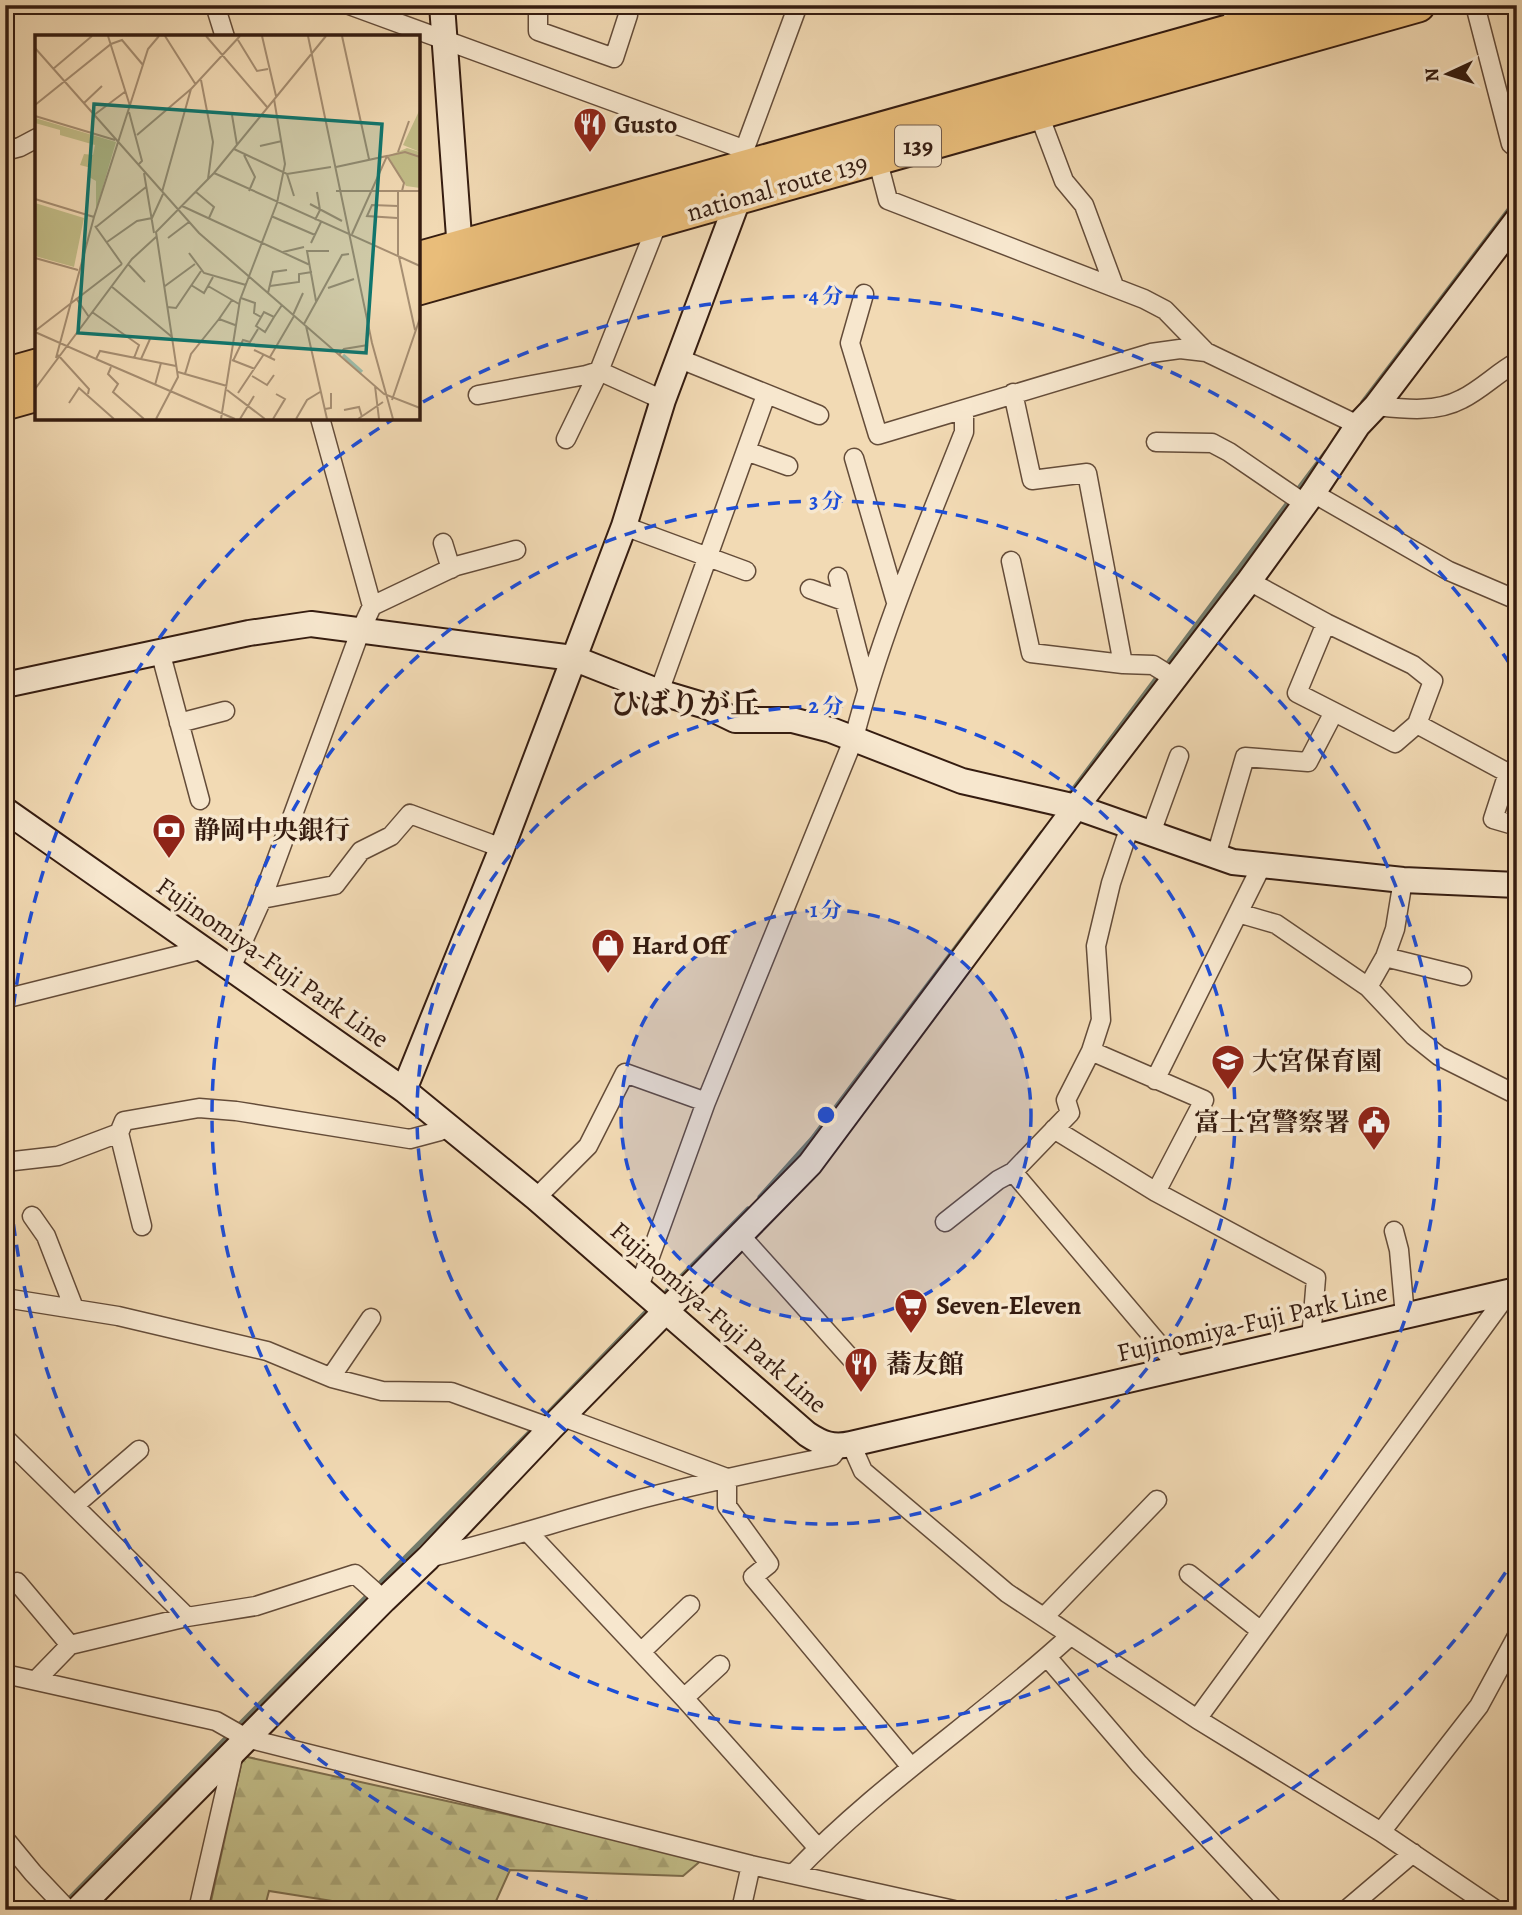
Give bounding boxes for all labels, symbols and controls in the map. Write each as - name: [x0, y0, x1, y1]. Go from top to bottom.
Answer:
- inset map: [35, 35, 420, 420]
- north arrow: [1414, 38, 1484, 108]
- text: N: [1419, 67, 1445, 83]
- restaurant icon: Gusto: [571, 105, 609, 154]
- place label: Gusto: [614, 107, 677, 142]
- road number: 139: [895, 126, 941, 166]
- street label: national route 139: [683, 145, 872, 230]
- text: 4 分: [809, 282, 843, 310]
- text: 3 分: [809, 487, 843, 515]
- district label: ひばりが丘: [610, 684, 760, 724]
- text: 2 分: [809, 692, 843, 720]
- bank icon: 静岡中央銀行: [150, 811, 188, 860]
- place label: 静岡中央銀行: [194, 813, 350, 848]
- street label: Fujinomiya-Fuji Park Line: [149, 869, 396, 1056]
- text: 1 分: [810, 896, 842, 924]
- shop icon: Hard Off: [589, 926, 627, 975]
- place label: Hard Off: [632, 928, 731, 963]
- school or university icon: 大宮保育園: [1209, 1042, 1247, 1091]
- place label: 大宮保育園: [1252, 1044, 1382, 1079]
- centre of rings: [814, 1103, 838, 1127]
- public building icon: 富士宮警察署: [1355, 1103, 1393, 1152]
- place label: 富士宮警察署: [1194, 1105, 1350, 1140]
- street label: Fujinomiya-Fuji Park Line: [603, 1213, 834, 1421]
- street label: Fujinomiya-Fuji Park Line: [1113, 1274, 1391, 1371]
- supermarket icon: Seven-Eleven: [892, 1286, 930, 1335]
- place label: Seven-Eleven: [936, 1288, 1082, 1323]
- restaurant icon: 蕎友館: [842, 1345, 880, 1394]
- place label: 蕎友館: [886, 1347, 964, 1382]

